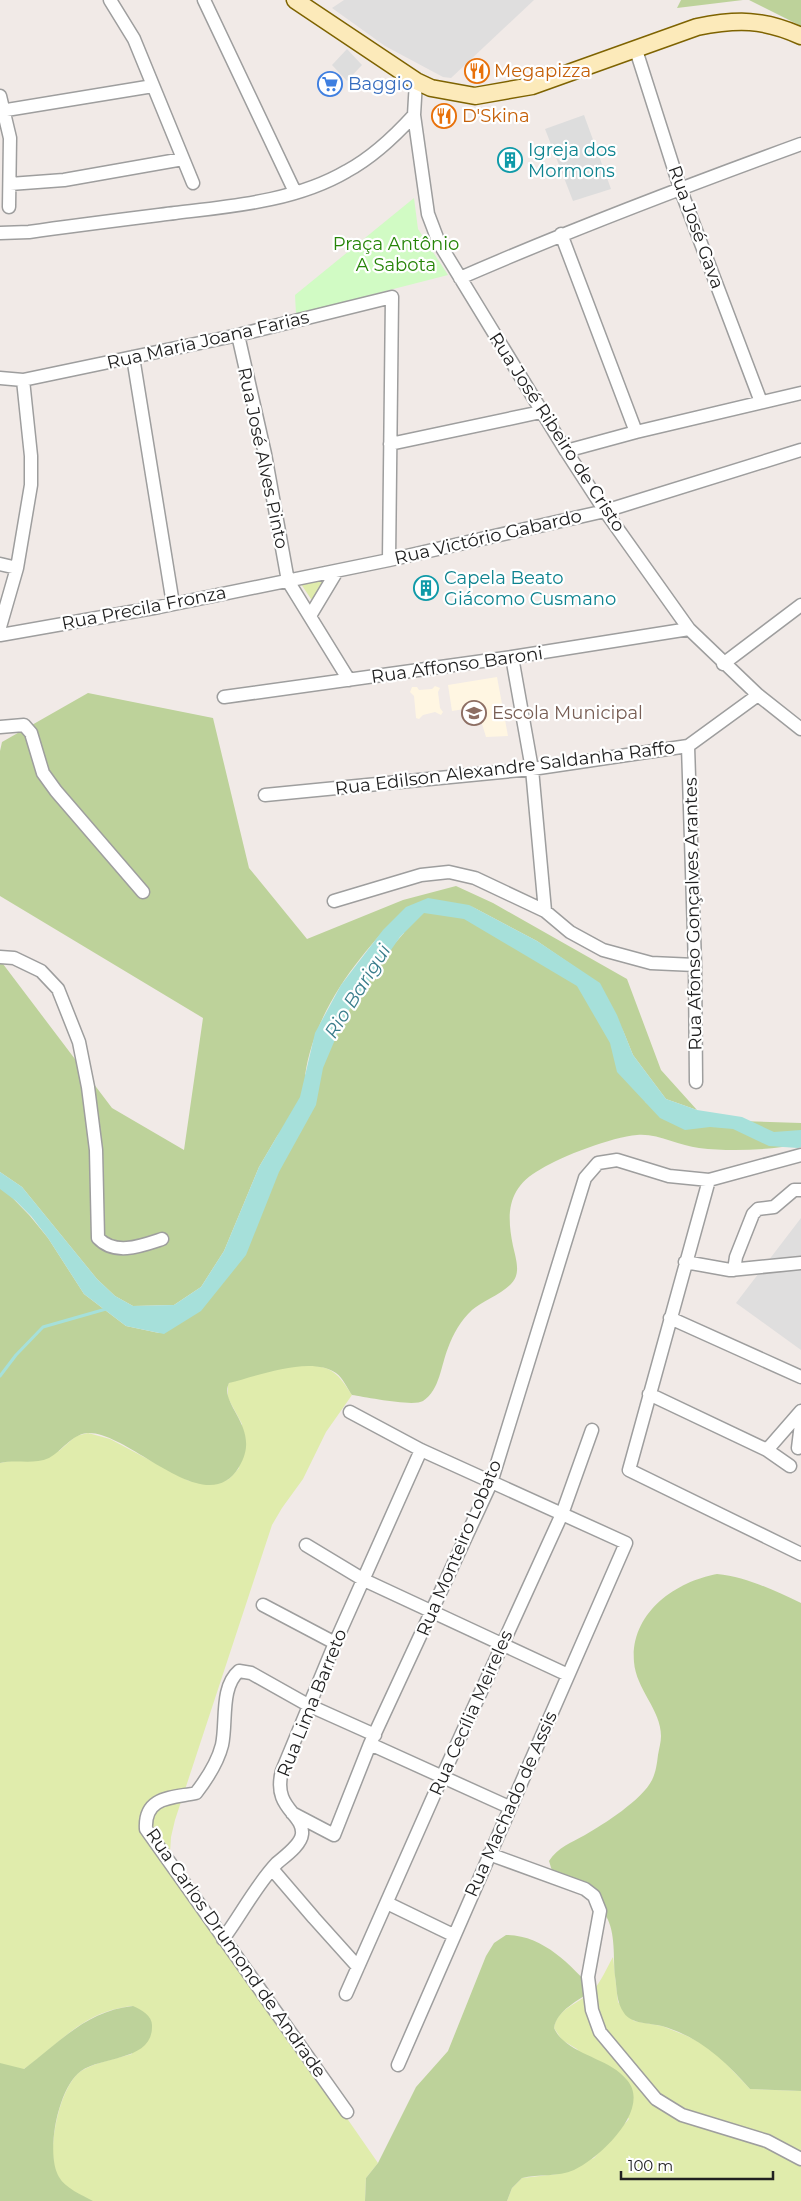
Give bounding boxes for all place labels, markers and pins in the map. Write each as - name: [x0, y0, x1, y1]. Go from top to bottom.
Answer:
- restaurant icon: Megapizza: [464, 58, 490, 84]
- place label: Megapizza: [494, 60, 591, 82]
- supermarket icon: Baggio: [317, 71, 343, 97]
- place label: Baggio: [348, 73, 413, 95]
- restaurant icon: D'Skina: [431, 103, 457, 129]
- place label: D'Skina: [462, 105, 530, 127]
- place label: Igreja dos Mormons: [528, 139, 616, 182]
- building icon: Igreja dos Mormons: [497, 147, 523, 173]
- place label: Capela Beato Giácomo Cusmano: [444, 567, 616, 610]
- building icon: Capela Beato Giácomo Cusmano: [413, 575, 439, 601]
- school or university icon: Escola Municipal: [461, 700, 487, 726]
- place label: Escola Municipal: [492, 702, 643, 724]

